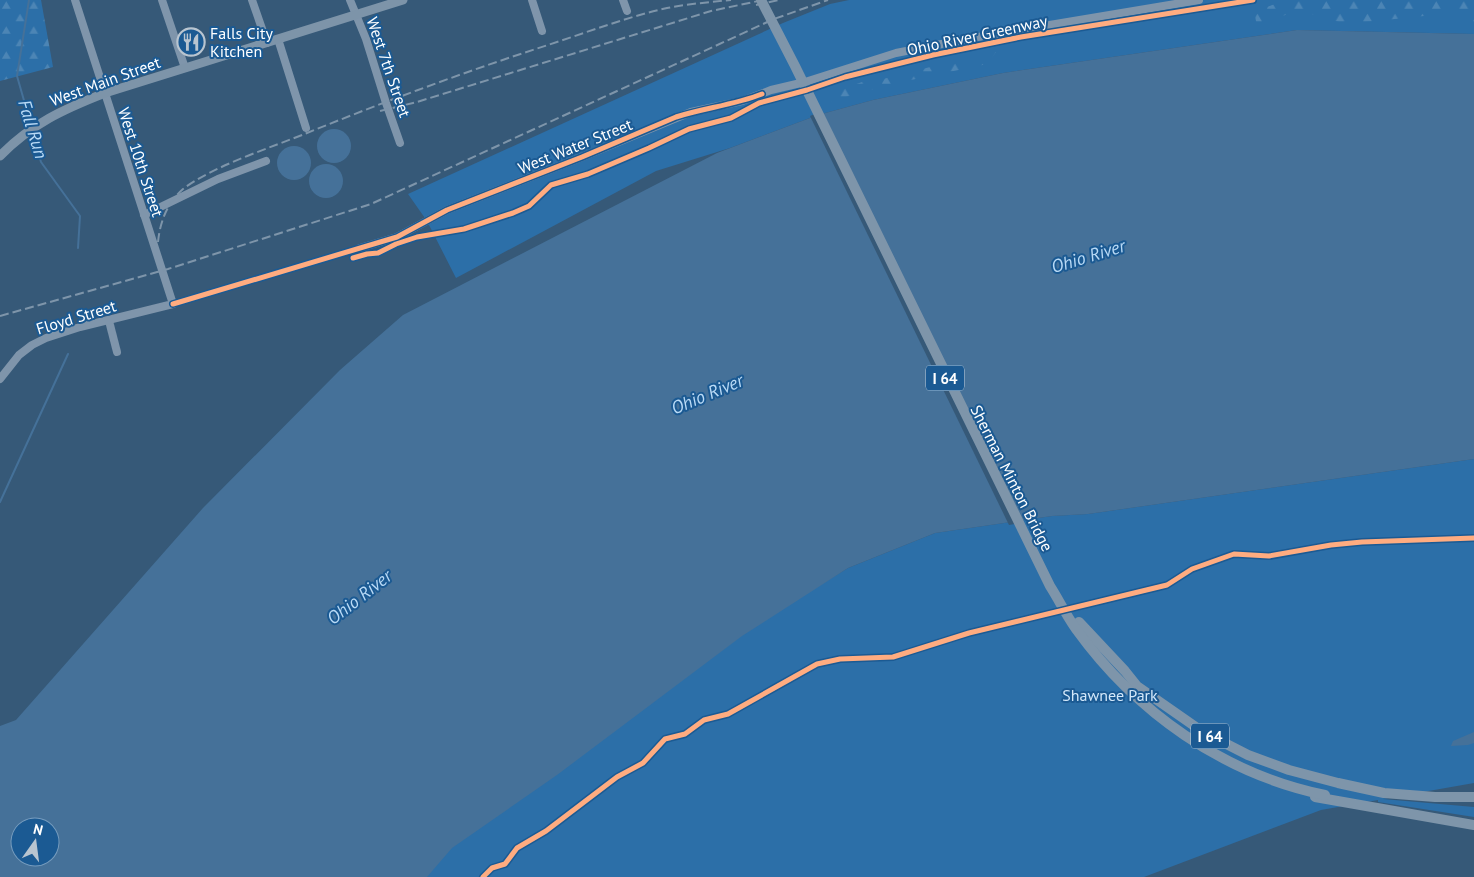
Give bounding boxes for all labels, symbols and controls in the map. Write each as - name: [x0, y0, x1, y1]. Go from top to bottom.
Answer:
- street label: Ohio River Greenway: [905, 10, 1050, 60]
- street label: West 7th Street: [362, 14, 416, 120]
- place label: Falls City Kitchen: [210, 23, 273, 61]
- restaurant icon: Falls City Kitchen: [176, 27, 206, 57]
- street label: West Main Street: [47, 52, 163, 110]
- water label: Fall Run: [13, 97, 53, 161]
- street label: West 10th Street: [114, 105, 168, 220]
- street label: West Water Street: [515, 114, 636, 178]
- water label: Ohio River: [1048, 234, 1129, 278]
- street label: Floyd Street: [34, 295, 119, 339]
- road number: I 64: [926, 366, 964, 390]
- water label: Ohio River: [667, 368, 748, 419]
- street label: Sherman Minton Bridge: [966, 401, 1058, 555]
- water label: Ohio River: [322, 564, 397, 630]
- park label: Shawnee Park: [1062, 685, 1158, 705]
- road number: I 64: [1191, 724, 1229, 748]
- north arrow: [10, 817, 60, 867]
- text: N: [32, 820, 45, 839]

